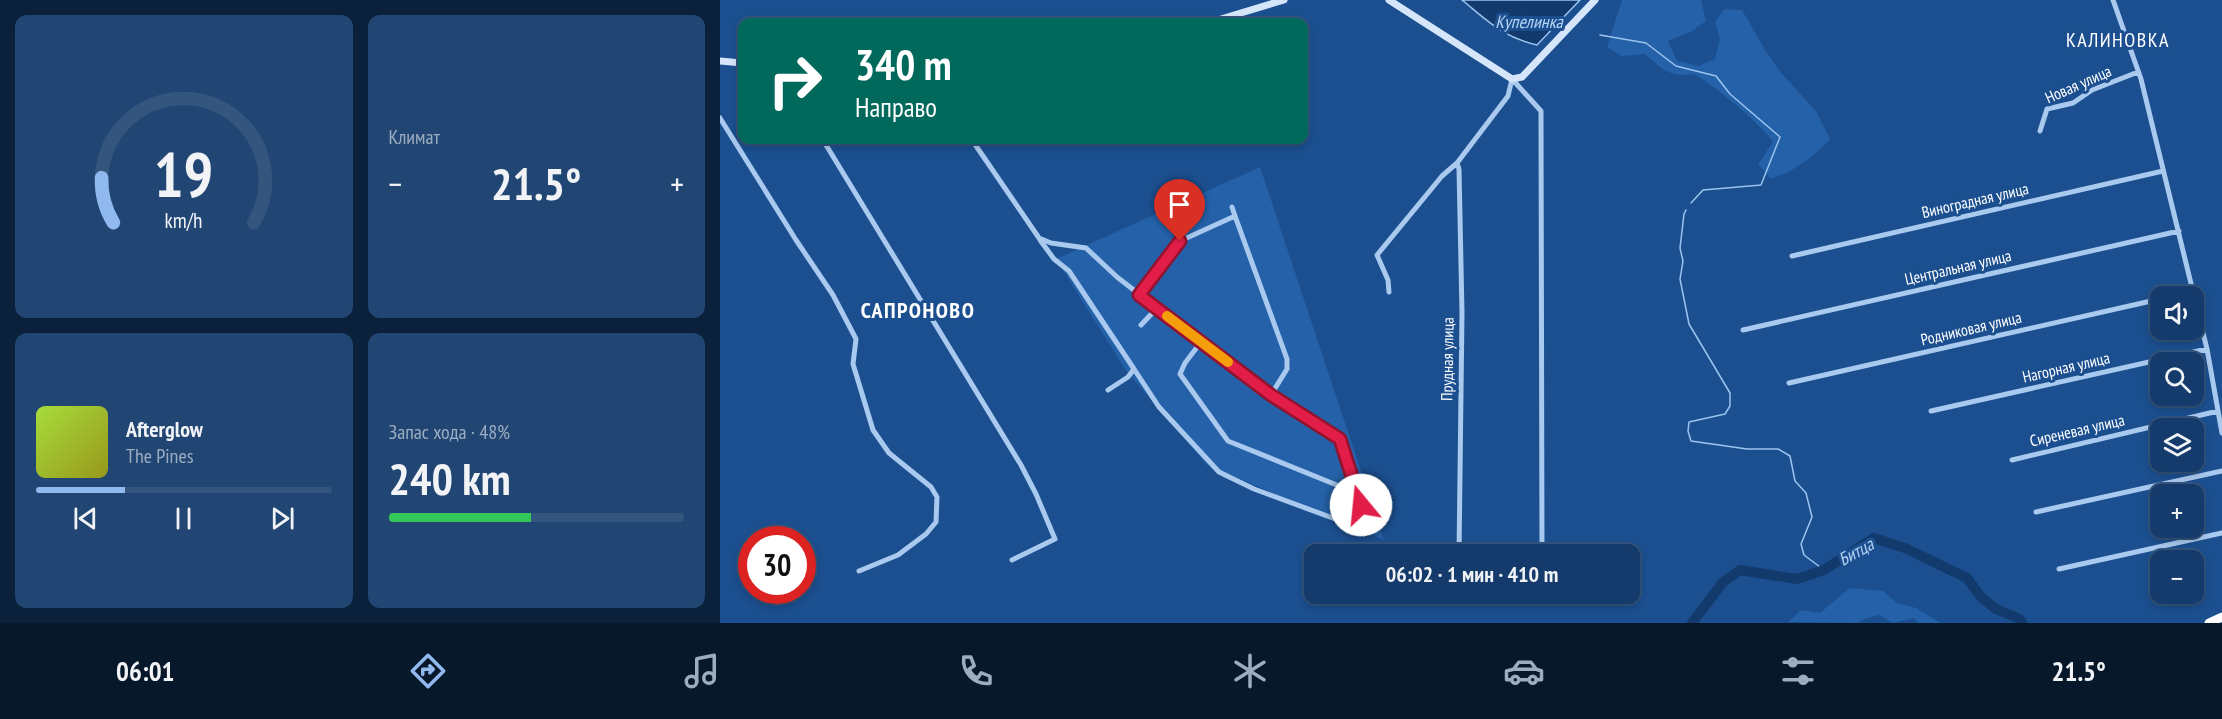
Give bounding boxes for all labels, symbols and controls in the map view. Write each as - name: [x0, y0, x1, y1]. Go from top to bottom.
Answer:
- water label: Купелинка: [1495, 10, 1564, 33]
- district label: КАЛИНОВКА: [2066, 27, 2170, 53]
- text: 340 m: [855, 37, 952, 92]
- icon: right: [756, 42, 834, 120]
- street label: Новая улица: [2042, 60, 2114, 108]
- text: Направо: [855, 90, 937, 124]
- text: Климат: [389, 124, 440, 150]
- text: 19: [154, 133, 214, 214]
- text: 21.5°: [491, 154, 581, 212]
- text: −: [389, 162, 402, 205]
- text: +: [670, 162, 684, 205]
- street label: Виноградная улица: [1920, 178, 2030, 222]
- pin: [1154, 179, 1205, 241]
- icon: arrive: [1163, 188, 1196, 221]
- text: km/h: [165, 207, 203, 235]
- street label: Центральная улица: [1903, 245, 2013, 289]
- map controls: [2150, 286, 2204, 604]
- button: sound: [2150, 286, 2204, 340]
- district label: САПРОНОВО: [861, 296, 975, 324]
- street label: Родниковая улица: [1919, 307, 2023, 349]
- street label: Прудная улица: [1436, 317, 1458, 401]
- street label: Нагорная улица: [2020, 347, 2112, 387]
- button: search: [2150, 352, 2204, 406]
- street label: Сиреневая улица: [2028, 409, 2126, 451]
- text: Afterglow: [126, 415, 203, 443]
- button: layers: [2150, 418, 2204, 472]
- text: Запас хода · 48%: [389, 419, 510, 445]
- text: The Pines: [126, 443, 193, 469]
- text: 240 km: [389, 449, 511, 507]
- position arrow: [1329, 473, 1393, 537]
- button: +: [2150, 484, 2204, 538]
- icon: previous: [69, 502, 102, 535]
- icon: pause: [167, 502, 200, 535]
- icon: next: [266, 502, 299, 535]
- speed limit sign: 30: [738, 526, 816, 604]
- water label: Битца: [1834, 532, 1878, 571]
- button: −: [2150, 550, 2204, 604]
- text: 06:02 · 1 мин · 410 m: [1386, 560, 1558, 588]
- icon: directions: [407, 650, 449, 692]
- icon: music: [681, 650, 723, 692]
- icon: phone: [955, 650, 997, 692]
- icon: climate: [1229, 650, 1271, 692]
- icon: car: [1503, 650, 1545, 692]
- icon: filters: [1777, 650, 1819, 692]
- text: 06:01: [116, 654, 174, 688]
- text: 21.5°: [2052, 654, 2106, 688]

